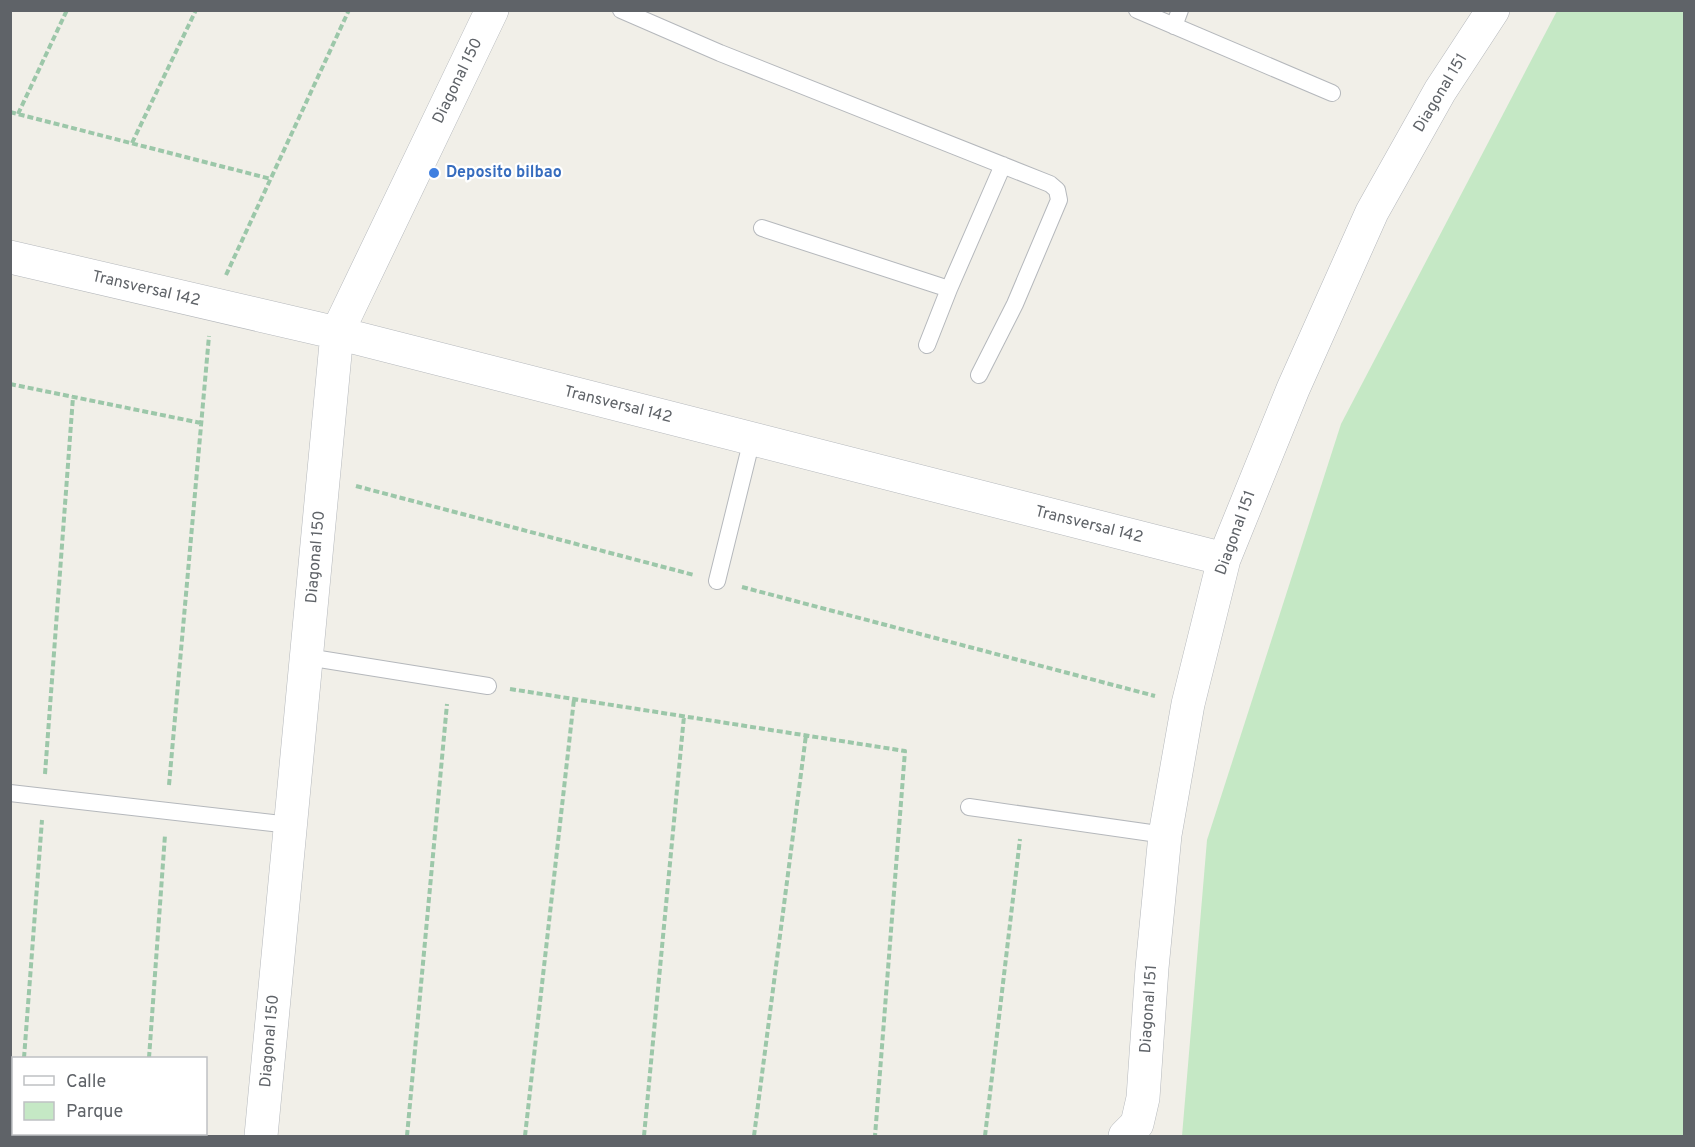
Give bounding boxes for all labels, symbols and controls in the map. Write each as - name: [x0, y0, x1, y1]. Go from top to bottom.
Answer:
- street label: Diagonal 150: [429, 35, 487, 127]
- street label: Diagonal 151: [1410, 50, 1472, 136]
- place label: Deposito bilbao: [446, 163, 562, 183]
- marker: Deposito bilbao: [427, 166, 441, 180]
- street label: Transversal 142: [90, 267, 202, 311]
- street label: Transversal 142: [562, 382, 674, 428]
- street label: Diagonal 151: [1211, 488, 1261, 578]
- street label: Transversal 142: [1033, 502, 1145, 548]
- street label: Diagonal 150: [302, 510, 330, 604]
- street label: Diagonal 151: [1136, 964, 1162, 1054]
- street label: Diagonal 150: [256, 994, 284, 1088]
- legend: [12, 1057, 207, 1135]
- text: Calle: [66, 1071, 106, 1094]
- text: Parque: [66, 1101, 123, 1124]

